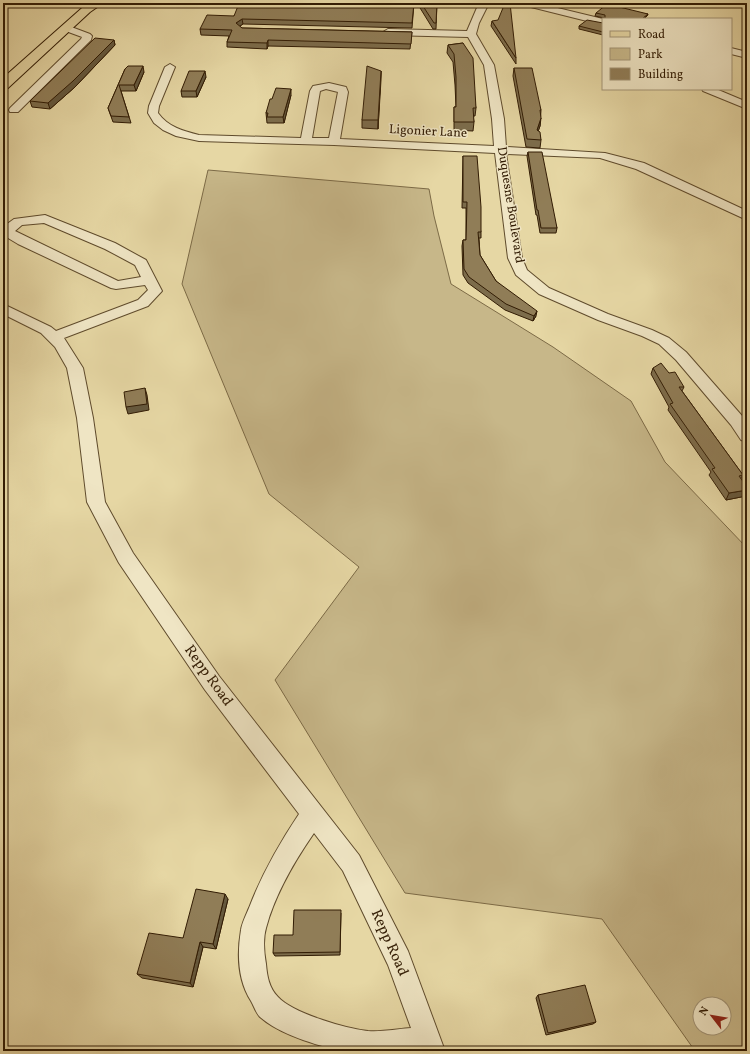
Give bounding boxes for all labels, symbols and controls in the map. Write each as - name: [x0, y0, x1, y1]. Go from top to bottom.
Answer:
- legend: [602, 18, 732, 90]
- text: Road: [638, 27, 665, 43]
- text: Park: [638, 47, 663, 63]
- text: Building: [638, 67, 683, 83]
- street label: Ligonier Lane: [388, 121, 468, 143]
- street label: Duquesne Boulevard: [492, 145, 528, 265]
- street label: Repp Road: [179, 641, 237, 711]
- street label: Repp Road: [365, 906, 413, 980]
- north arrow: [692, 996, 732, 1036]
- text: N: [696, 1004, 713, 1019]

